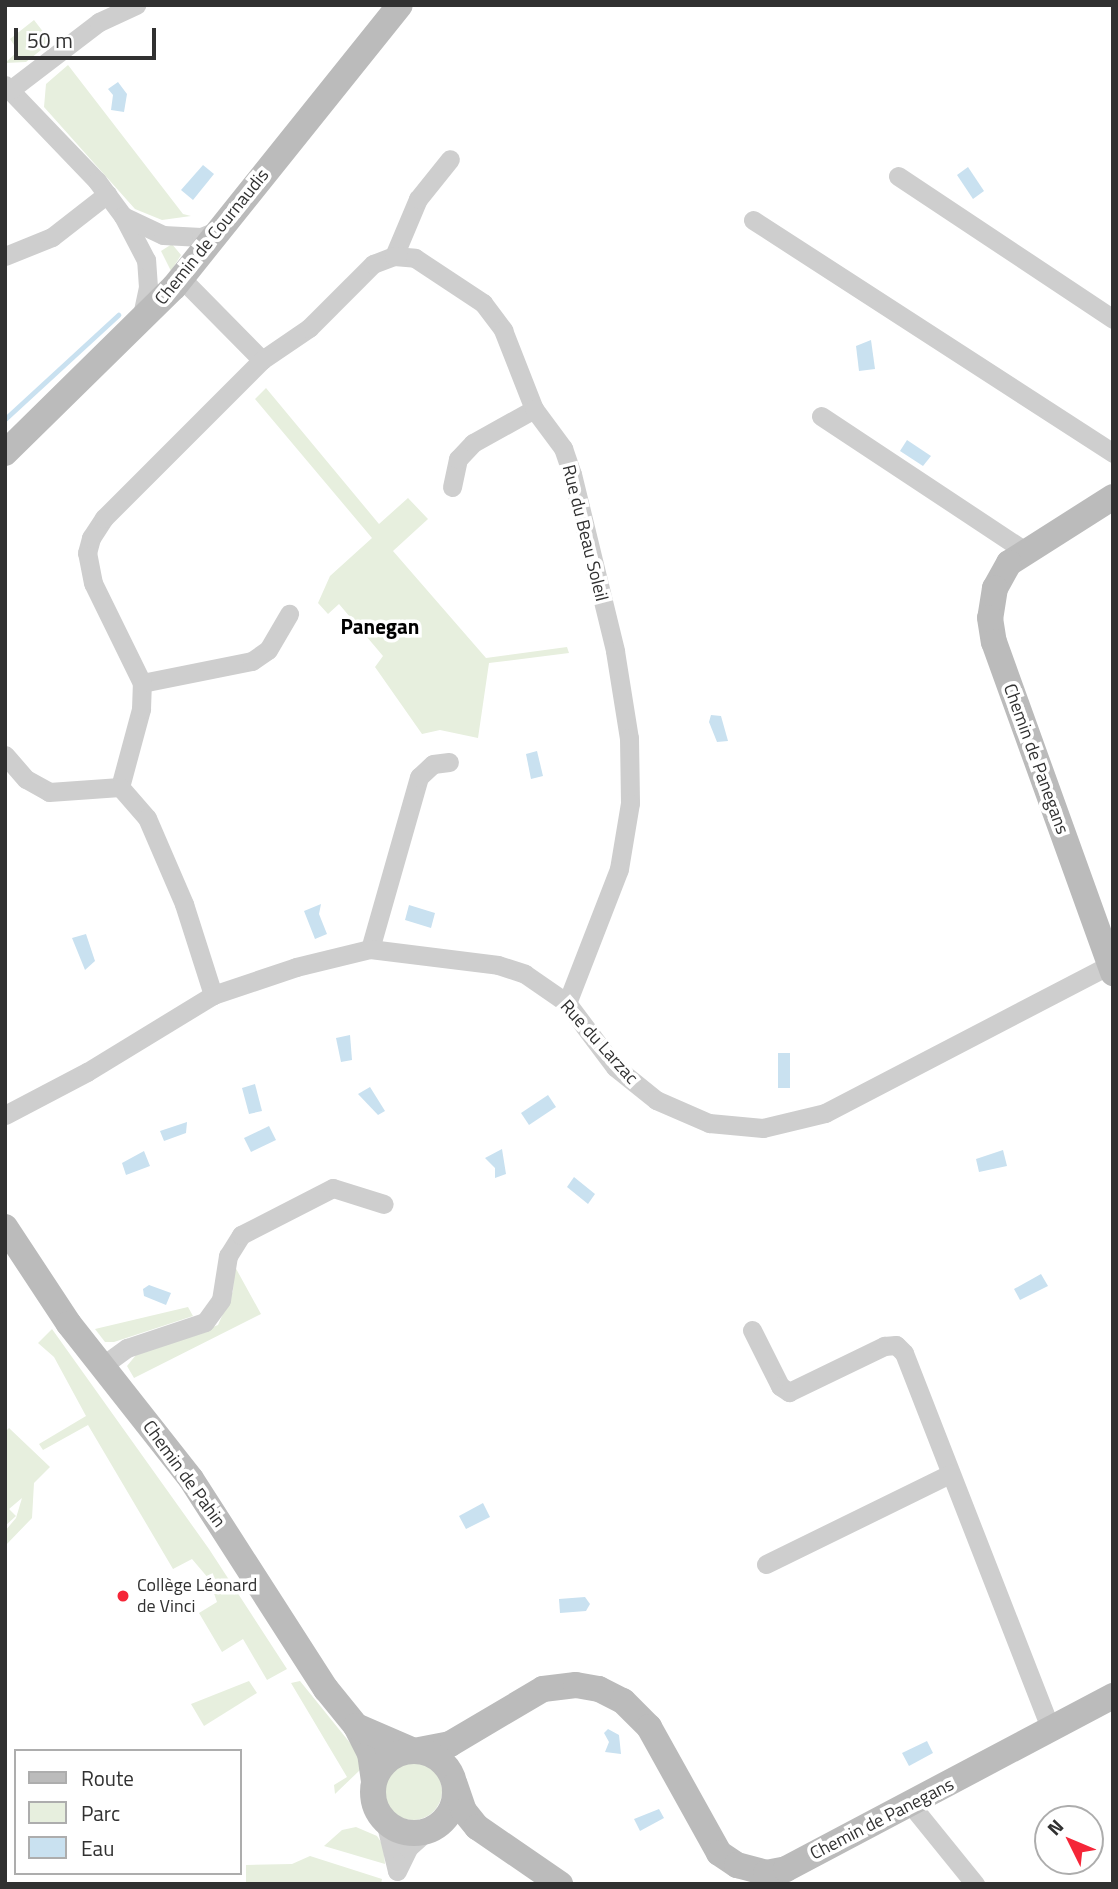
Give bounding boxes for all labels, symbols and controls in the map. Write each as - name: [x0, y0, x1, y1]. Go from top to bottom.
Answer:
- scale bar: [18, 14, 159, 58]
- text: 50 m: [27, 24, 73, 56]
- street label: Chemin de Cournaudis: [151, 165, 273, 309]
- street label: Rue du Beau Soleil: [558, 462, 612, 604]
- district label: Panegan: [341, 613, 419, 639]
- street label: Chemin de Panegans: [999, 681, 1073, 837]
- street label: Rue du Larzac: [556, 996, 642, 1088]
- street label: Chemin de Pahin: [138, 1416, 230, 1532]
- place label: Collège Léonard de Vinci: [137, 1575, 257, 1618]
- marker: Collège Léonard de Vinci: [115, 1588, 131, 1604]
- legend: [14, 1749, 242, 1875]
- text: Route: [81, 1762, 134, 1794]
- street label: Chemin de Panegans: [807, 1773, 957, 1865]
- text: Parc: [81, 1797, 120, 1829]
- north arrow: [1034, 1805, 1104, 1875]
- text: N: [1040, 1812, 1070, 1841]
- text: Eau: [81, 1832, 114, 1864]

